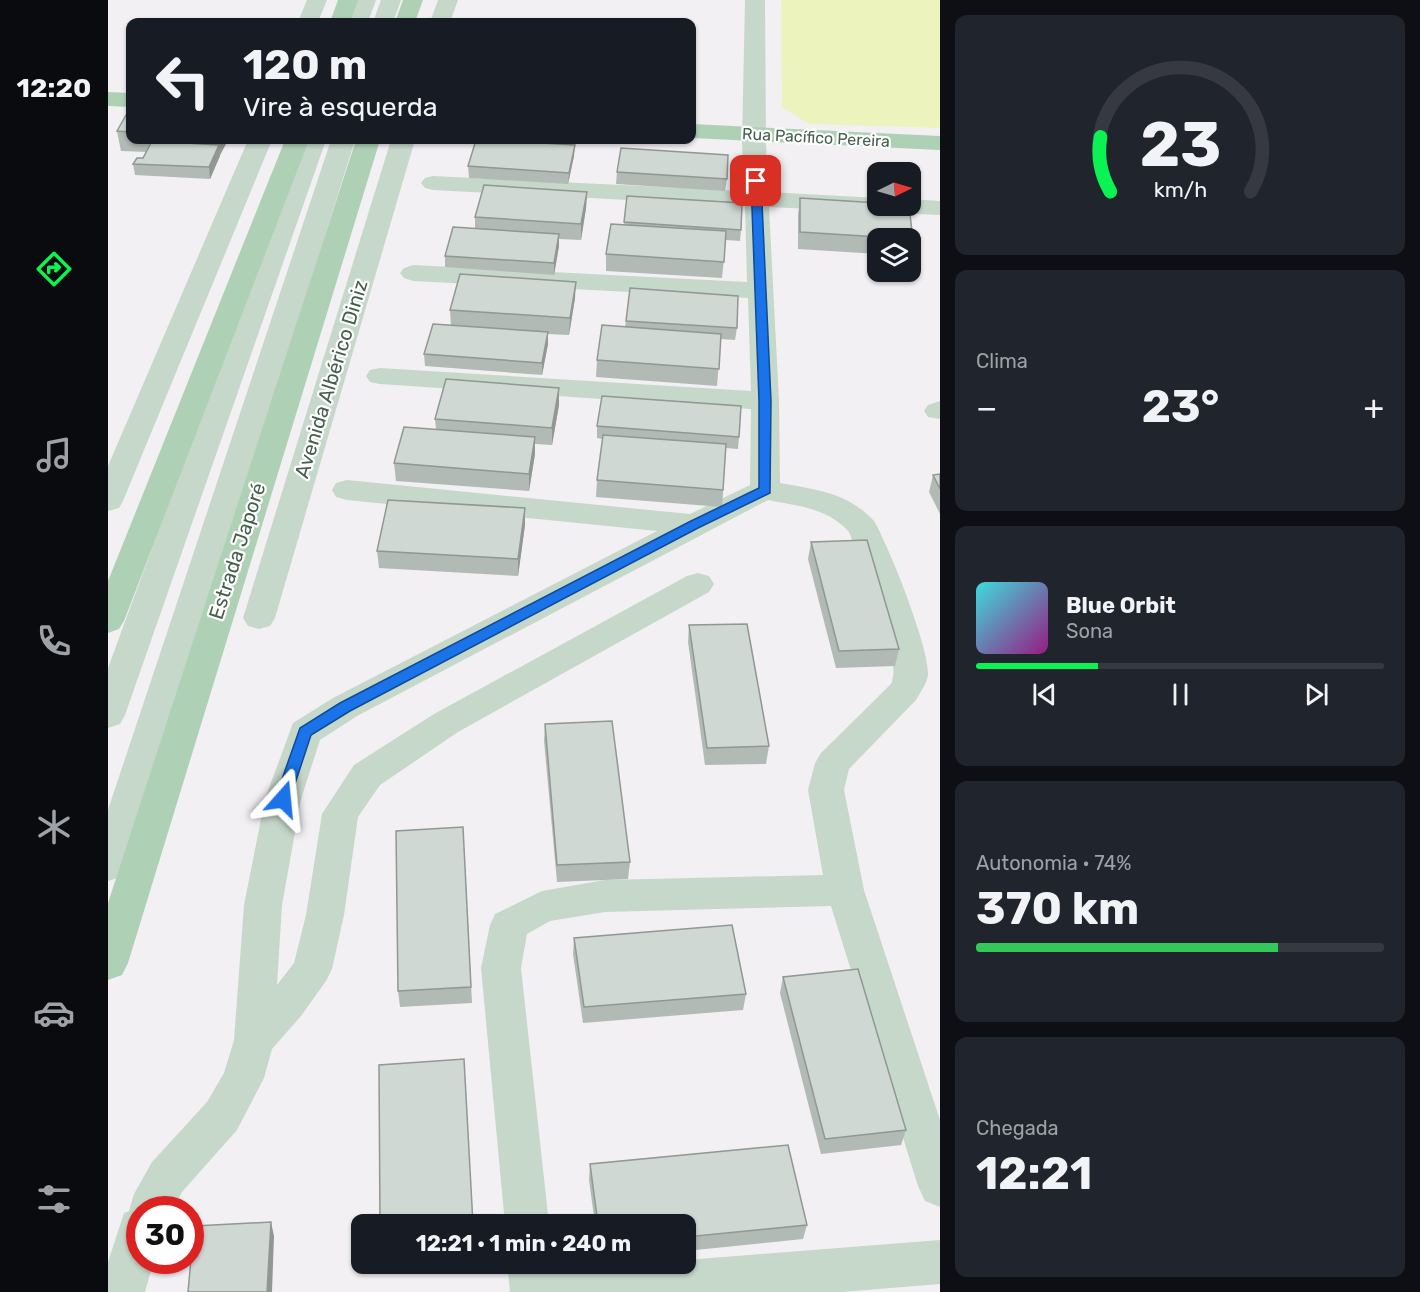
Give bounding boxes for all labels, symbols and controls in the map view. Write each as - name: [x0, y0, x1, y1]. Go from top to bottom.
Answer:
- text: 120 m: [243, 40, 367, 90]
- icon: left: [144, 42, 222, 120]
- text: 12:20: [17, 72, 91, 104]
- text: Vire à esquerda: [243, 91, 438, 123]
- text: 23: [1139, 108, 1221, 182]
- street label: Rua Pacífico Pereira: [742, 124, 890, 151]
- pin: [730, 155, 781, 206]
- north arrow: [867, 162, 921, 216]
- map controls: [867, 162, 921, 282]
- icon: arrive: [739, 164, 772, 197]
- text: km/h: [1153, 178, 1207, 203]
- button: layers: [867, 228, 921, 282]
- icon: directions: [33, 248, 75, 290]
- street label: Avenida Albérico Diniz: [289, 277, 373, 481]
- text: Clima: [976, 349, 1028, 373]
- text: 23°: [1142, 380, 1219, 433]
- text: −: [976, 388, 997, 427]
- text: +: [1363, 388, 1384, 427]
- icon: music: [33, 434, 75, 476]
- street label: Estrada Japoré: [204, 480, 270, 622]
- text: Blue Orbit: [1066, 592, 1176, 619]
- text: Sona: [1066, 619, 1113, 643]
- icon: phone: [33, 620, 75, 662]
- icon: previous: [1028, 678, 1061, 711]
- icon: pause: [1164, 678, 1197, 711]
- icon: next: [1300, 678, 1333, 711]
- position arrow: [251, 767, 315, 831]
- icon: climate: [33, 806, 75, 848]
- text: Autonomia · 74%: [976, 851, 1132, 875]
- text: 370 km: [976, 882, 1139, 935]
- icon: car: [33, 992, 75, 1034]
- text: Chegada: [976, 1116, 1059, 1140]
- text: 12:21: [976, 1147, 1092, 1200]
- icon: filters: [33, 1178, 75, 1220]
- speed limit sign: 30: [126, 1196, 204, 1274]
- text: 12:21 · 1 min · 240 m: [416, 1230, 631, 1257]

